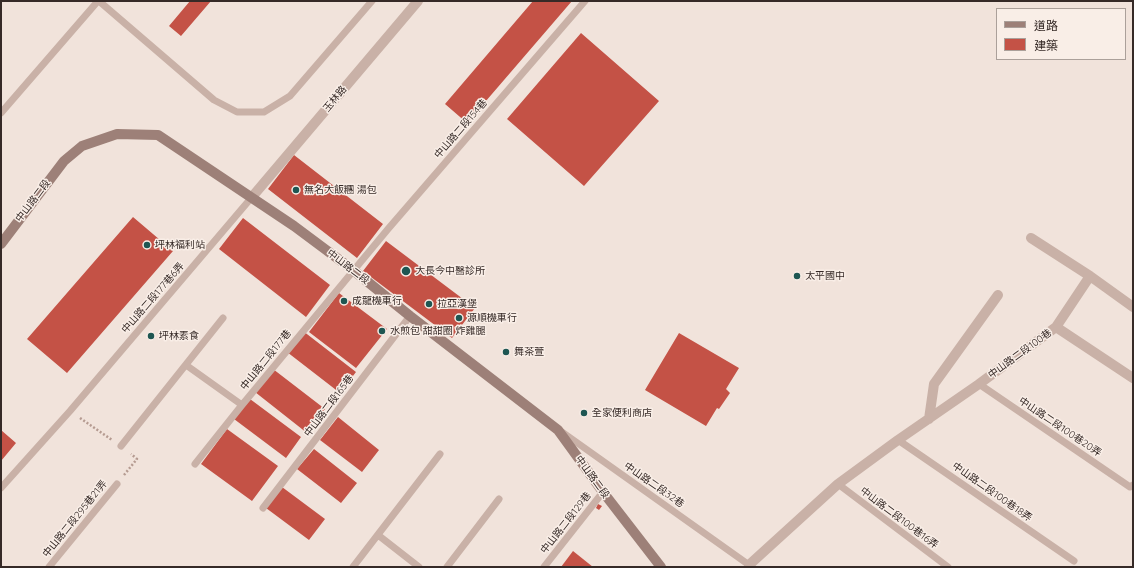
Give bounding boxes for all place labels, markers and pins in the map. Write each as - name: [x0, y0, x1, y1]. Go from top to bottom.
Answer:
- place label: 無名大飯糰 湯包: [304, 184, 377, 196]
- marker: 無名大飯糰 湯包: [291, 185, 301, 195]
- place label: 坪林福利站: [155, 239, 205, 251]
- marker: 坪林福利站: [142, 240, 152, 250]
- marker: 大長今中醫診所: [400, 265, 412, 277]
- place label: 大長今中醫診所: [415, 265, 485, 277]
- place label: 太平國中: [805, 270, 845, 282]
- marker: 太平國中: [792, 271, 802, 281]
- place label: 成龍機車行: [352, 295, 402, 307]
- marker: 成龍機車行: [339, 296, 349, 306]
- place label: 拉亞漢堡: [437, 298, 477, 310]
- marker: 拉亞漢堡: [424, 299, 434, 309]
- place label: 源順機車行: [467, 312, 517, 324]
- marker: 源順機車行: [454, 313, 464, 323]
- place label: 水煎包 甜甜圈 炸雞腿: [390, 325, 485, 337]
- marker: 水煎包 甜甜圈 炸雞腿: [377, 326, 387, 336]
- place label: 坪林素食: [159, 330, 199, 342]
- marker: 坪林素食: [146, 331, 156, 341]
- place label: 舞茶萱: [514, 346, 544, 358]
- marker: 舞茶萱: [501, 347, 511, 357]
- place label: 全家便利商店: [592, 407, 652, 419]
- marker: 全家便利商店: [579, 408, 589, 418]

